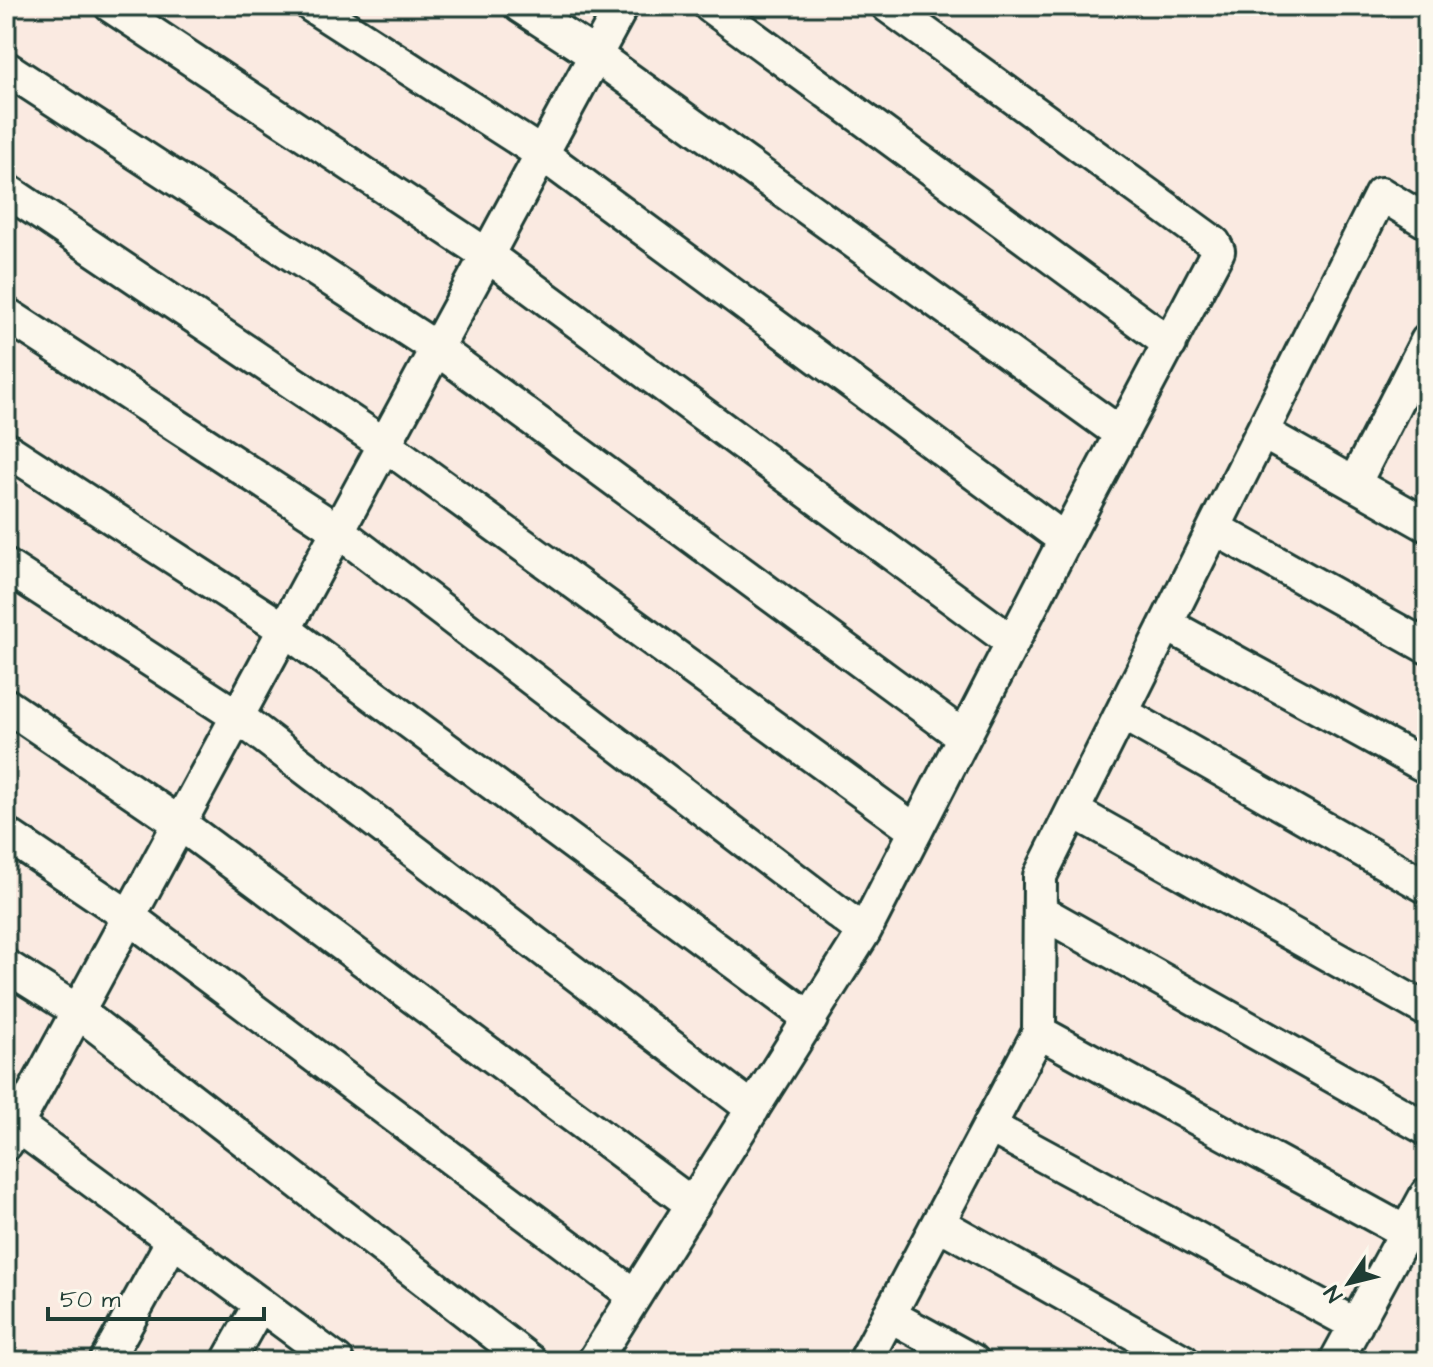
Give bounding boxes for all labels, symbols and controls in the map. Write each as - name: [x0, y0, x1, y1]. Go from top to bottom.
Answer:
- north arrow: [1309, 1243, 1389, 1323]
- scale bar: [48, 1271, 264, 1321]
- text: N: [1317, 1279, 1350, 1308]
- text: 50 m: [60, 1283, 121, 1317]

